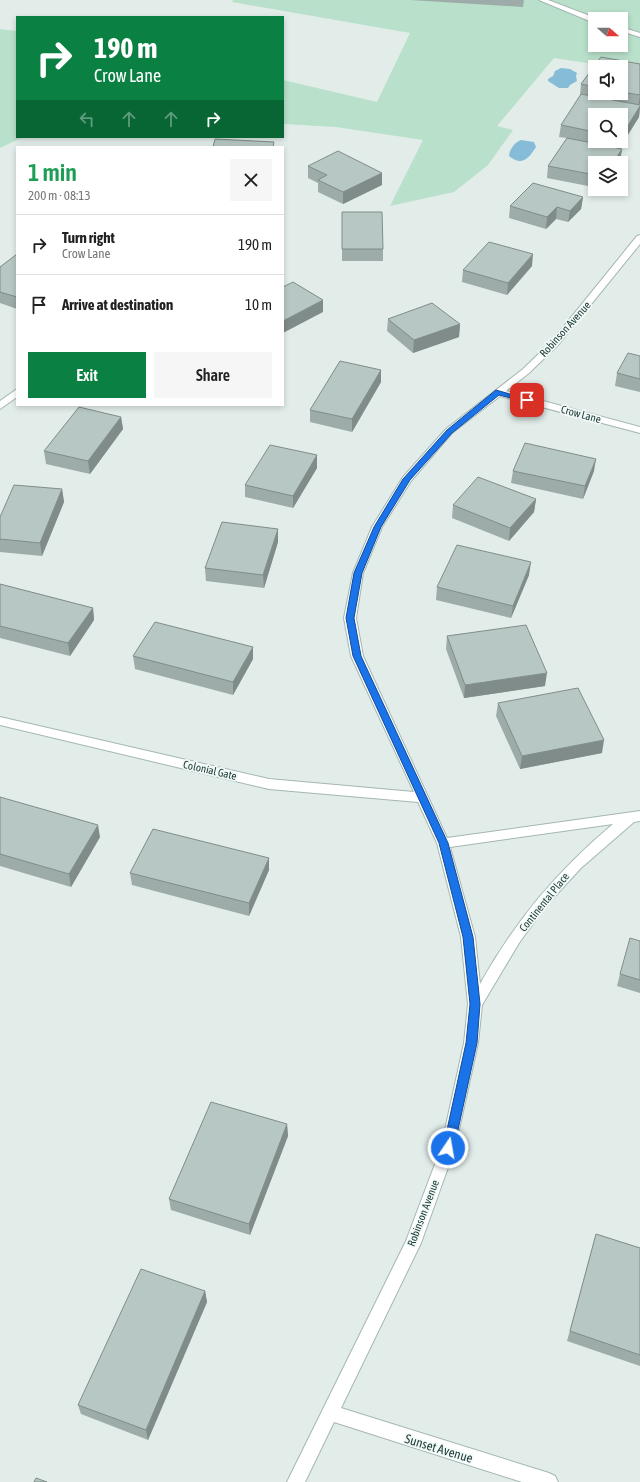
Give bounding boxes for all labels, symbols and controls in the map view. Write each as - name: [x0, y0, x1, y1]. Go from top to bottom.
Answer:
- north arrow: [588, 12, 628, 52]
- map controls: [588, 12, 628, 196]
- icon: right: [28, 32, 80, 84]
- text: 190 m: [94, 32, 157, 64]
- button: sound: [588, 60, 628, 100]
- text: Crow Lane: [94, 65, 161, 86]
- icon: left: [76, 108, 98, 130]
- icon: ahead: [118, 108, 140, 130]
- icon: ahead: [160, 108, 182, 130]
- icon: right: [202, 108, 224, 130]
- button: search: [588, 108, 628, 148]
- button: layers: [588, 156, 628, 196]
- text: 1 min: [28, 159, 77, 186]
- button: close: [230, 159, 272, 201]
- text: 200 m · 08:13: [28, 188, 91, 203]
- text: Turn right: [62, 229, 115, 246]
- icon: right: [28, 234, 50, 256]
- text: 190 m: [238, 236, 272, 253]
- text: Crow Lane: [62, 246, 111, 261]
- icon: arrive: [28, 294, 50, 316]
- text: Arrive at destination: [62, 296, 173, 313]
- text: 10 m: [245, 296, 272, 313]
- street label: Robinson Avenue: [537, 299, 593, 359]
- button: Exit: [28, 352, 146, 398]
- button: Share: [154, 352, 272, 398]
- pin: [510, 383, 544, 417]
- icon: arrive: [516, 389, 538, 411]
- street label: Crow Lane: [560, 403, 602, 425]
- street label: Colonial Gate: [182, 758, 238, 782]
- street label: Continental Place: [517, 870, 571, 934]
- position arrow: [427, 1127, 469, 1169]
- street label: Robinson Avenue: [405, 1178, 441, 1248]
- street label: Sunset Avenue: [403, 1431, 475, 1466]

